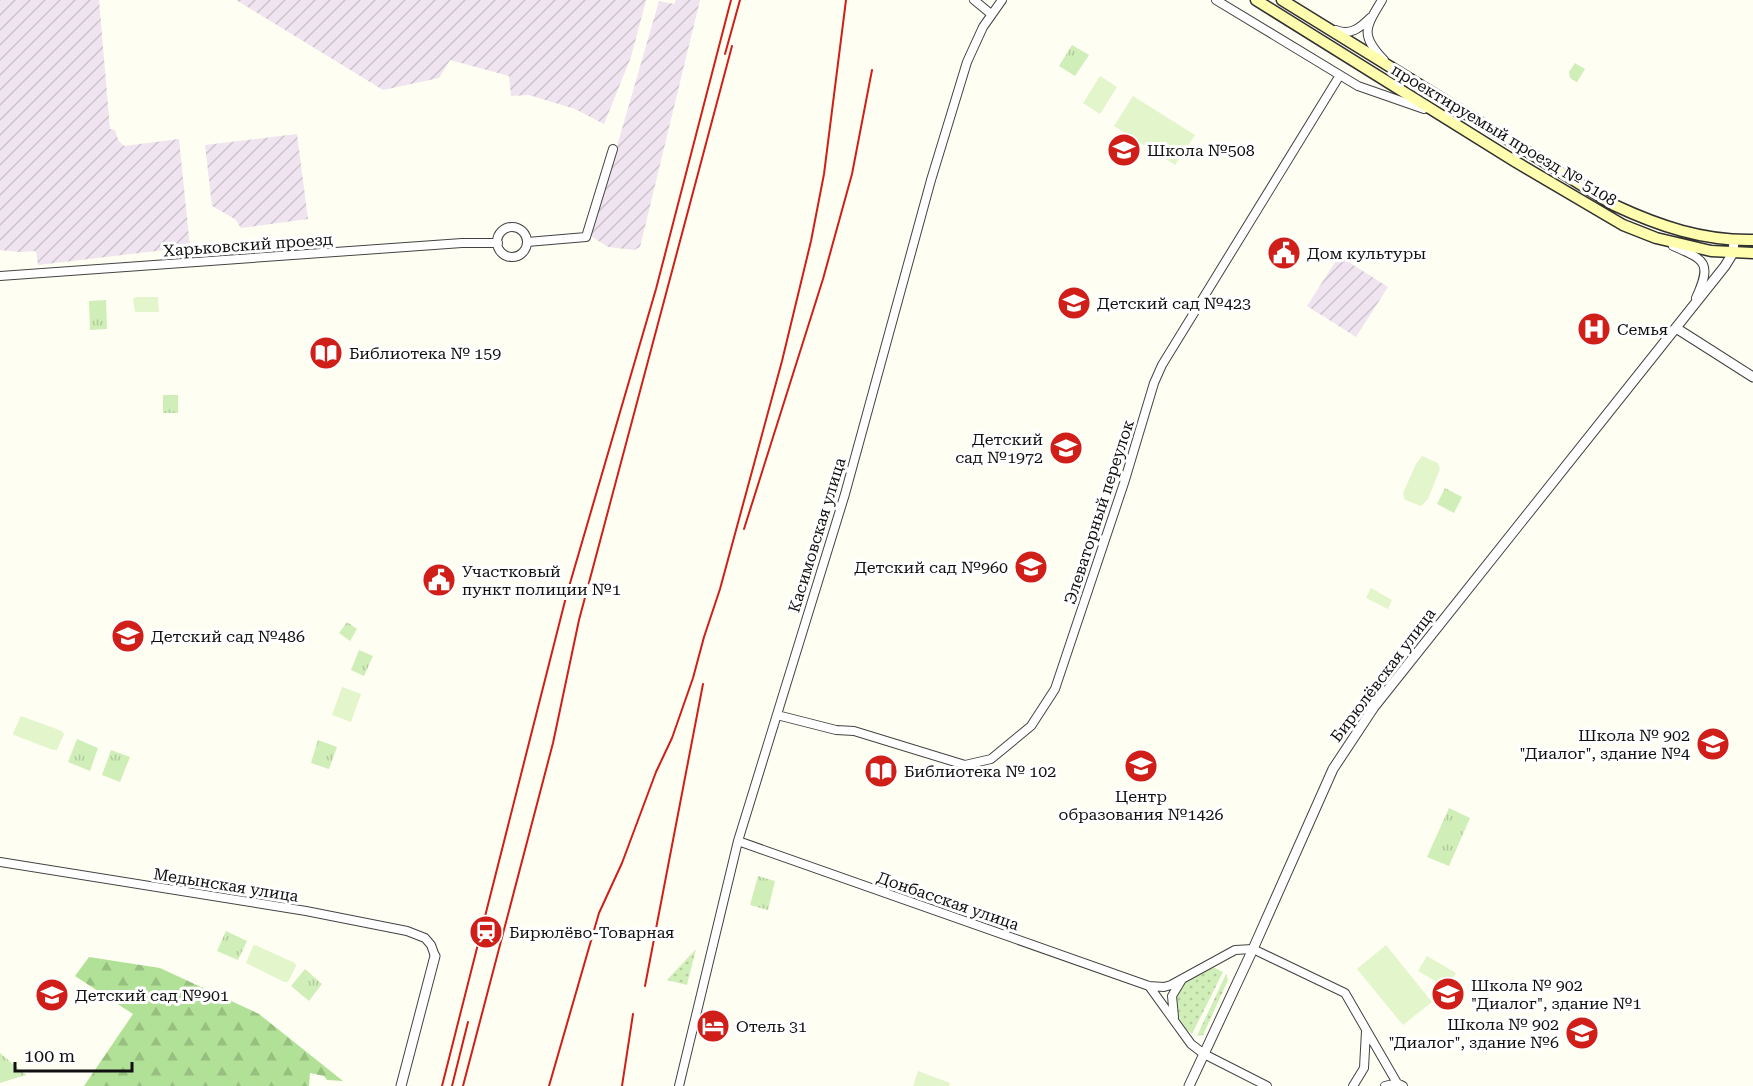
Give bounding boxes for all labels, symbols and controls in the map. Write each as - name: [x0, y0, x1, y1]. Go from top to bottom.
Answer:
- street label: проектируемый проезд № 5108: [1388, 60, 1620, 210]
- school or university icon: Школа №508: [1106, 132, 1142, 168]
- place label: Школа №508: [1147, 141, 1255, 160]
- street label: Харьковский проезд: [163, 230, 333, 260]
- public building icon: Дом культуры: [1266, 235, 1302, 271]
- place label: Дом культуры: [1307, 244, 1426, 263]
- school or university icon: Детский сад №423: [1056, 285, 1092, 321]
- place label: Детский сад №423: [1097, 294, 1251, 313]
- hospital icon: Семья: [1576, 311, 1612, 347]
- place label: Семья: [1617, 320, 1668, 339]
- library icon: Библиотека № 159: [308, 335, 344, 371]
- place label: Библиотека № 159: [349, 344, 501, 363]
- street label: Элеваторный переулок: [1060, 417, 1138, 607]
- place label: Детский сад №1972: [955, 430, 1043, 467]
- school or university icon: Детский сад №1972: [1048, 430, 1084, 466]
- street label: Касимовская улица: [784, 455, 850, 615]
- school or university icon: Детский сад №960: [1013, 549, 1049, 585]
- place label: Детский сад №960: [854, 558, 1008, 577]
- public building icon: Участковый пункт полиции №1: [421, 562, 457, 598]
- place label: Участковый пункт полиции №1: [462, 562, 621, 599]
- street label: Бирюлёвская улица: [1326, 604, 1440, 746]
- school or university icon: Детский сад №486: [110, 618, 146, 654]
- place label: Детский сад №486: [151, 627, 305, 646]
- place label: Школа № 902 "Диалог", здание №4: [1519, 726, 1690, 763]
- school or university icon: Школа № 902 "Диалог", здание №4: [1695, 726, 1731, 762]
- school or university icon: Центр образования №1426: [1123, 748, 1159, 784]
- library icon: Библиотека № 102: [863, 753, 899, 789]
- place label: Библиотека № 102: [904, 762, 1056, 781]
- place label: Центр образования №1426: [1059, 787, 1223, 824]
- street label: Медынская улица: [152, 864, 300, 906]
- street label: Донбасская улица: [874, 868, 1022, 934]
- station icon: Бирюлёво-Товарная: [468, 914, 504, 950]
- place label: Бирюлёво-Товарная: [509, 923, 675, 942]
- school or university icon: Школа № 902 "Диалог", здание №1: [1430, 976, 1466, 1012]
- place label: Школа № 902 "Диалог", здание №1: [1471, 976, 1642, 1013]
- school or university icon: Детский сад №901: [34, 977, 70, 1013]
- place label: Детский сад №901: [75, 986, 229, 1005]
- hotel icon: Отель 31: [695, 1008, 731, 1044]
- place label: Школа № 902 "Диалог", здание №6: [1388, 1015, 1559, 1052]
- school or university icon: Школа № 902 "Диалог", здание №6: [1564, 1015, 1600, 1051]
- place label: Отель 31: [736, 1017, 807, 1036]
- scale bar: [15, 1035, 132, 1073]
- text: 100 m: [24, 1045, 75, 1066]

